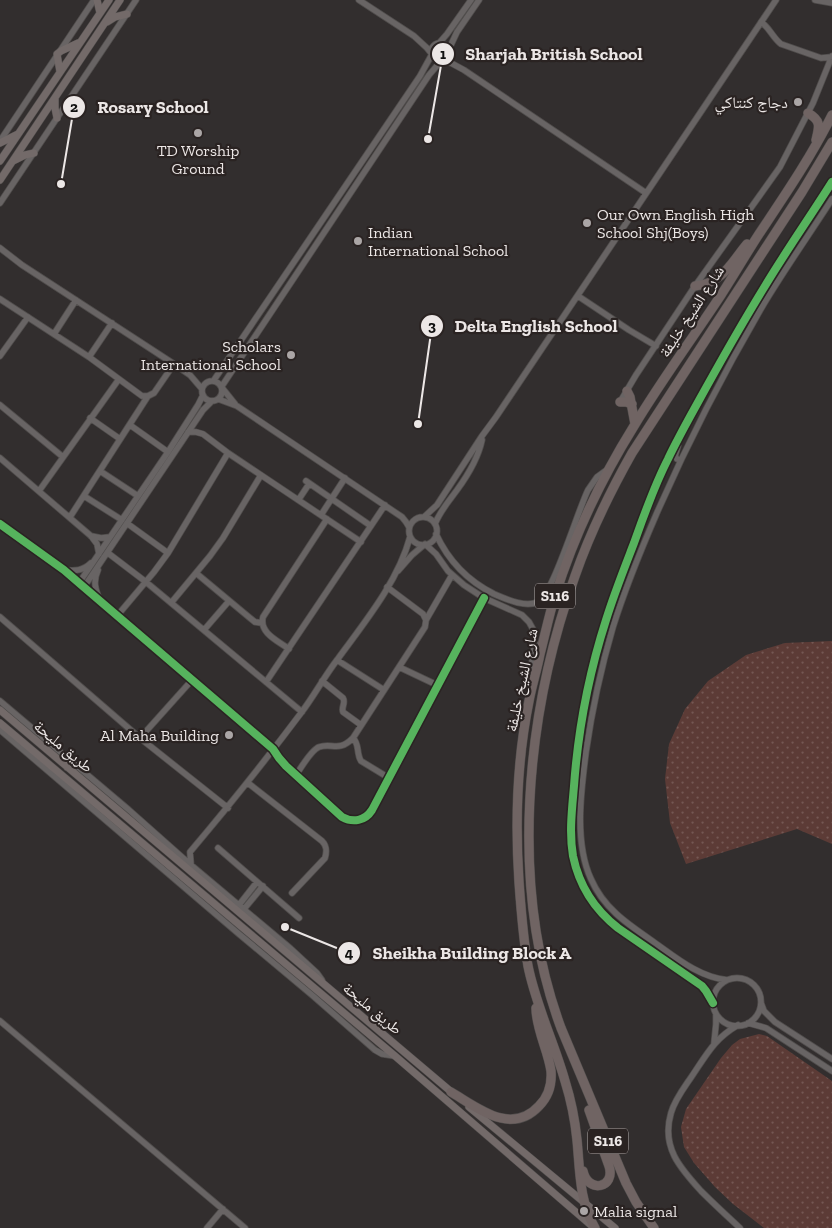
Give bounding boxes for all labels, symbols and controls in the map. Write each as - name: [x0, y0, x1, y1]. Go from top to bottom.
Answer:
- callout: Sharjah British School: [430, 38, 652, 71]
- text: Sharjah British School: [465, 43, 643, 65]
- text: 1: [440, 45, 446, 63]
- callout: Rosary School: [62, 90, 219, 123]
- place label: دجاج كنتاكي: [715, 93, 788, 115]
- text: Rosary School: [97, 96, 209, 118]
- marker: دجاج كنتاكي: [792, 96, 804, 108]
- text: 2: [70, 98, 78, 116]
- marker: TD Worship Ground: [192, 127, 204, 139]
- place label: TD Worship Ground: [157, 141, 240, 178]
- place label: Our Own English High School Shj(Boys): [597, 205, 754, 242]
- marker: Our Own English High School Shj(Boys): [581, 217, 593, 229]
- place label: Indian International School: [368, 223, 508, 260]
- marker: Indian International School: [352, 235, 364, 247]
- street label: شارع الشيخ خليفة: [655, 262, 729, 361]
- callout: Delta English School: [419, 310, 627, 343]
- text: Delta English School: [454, 315, 618, 337]
- text: 3: [428, 317, 436, 335]
- place label: Scholars International School: [141, 337, 281, 374]
- marker: Scholars International School: [285, 349, 297, 361]
- road number: S116: [535, 584, 575, 608]
- street label: شارع الشيخ خليفة: [501, 627, 543, 734]
- street label: طريق مليحة: [30, 716, 97, 777]
- place label: Al Maha Building: [100, 726, 219, 745]
- marker: Al Maha Building: [223, 729, 235, 741]
- callout: Sheikha Building Block A: [337, 937, 581, 970]
- text: Sheikha Building Block A: [373, 942, 572, 964]
- text: 4: [345, 944, 354, 962]
- street label: طريق مليحة: [339, 978, 406, 1039]
- road number: S116: [588, 1128, 628, 1154]
- place label: Malia signal: [594, 1202, 677, 1221]
- marker: Malia signal: [578, 1205, 590, 1217]

